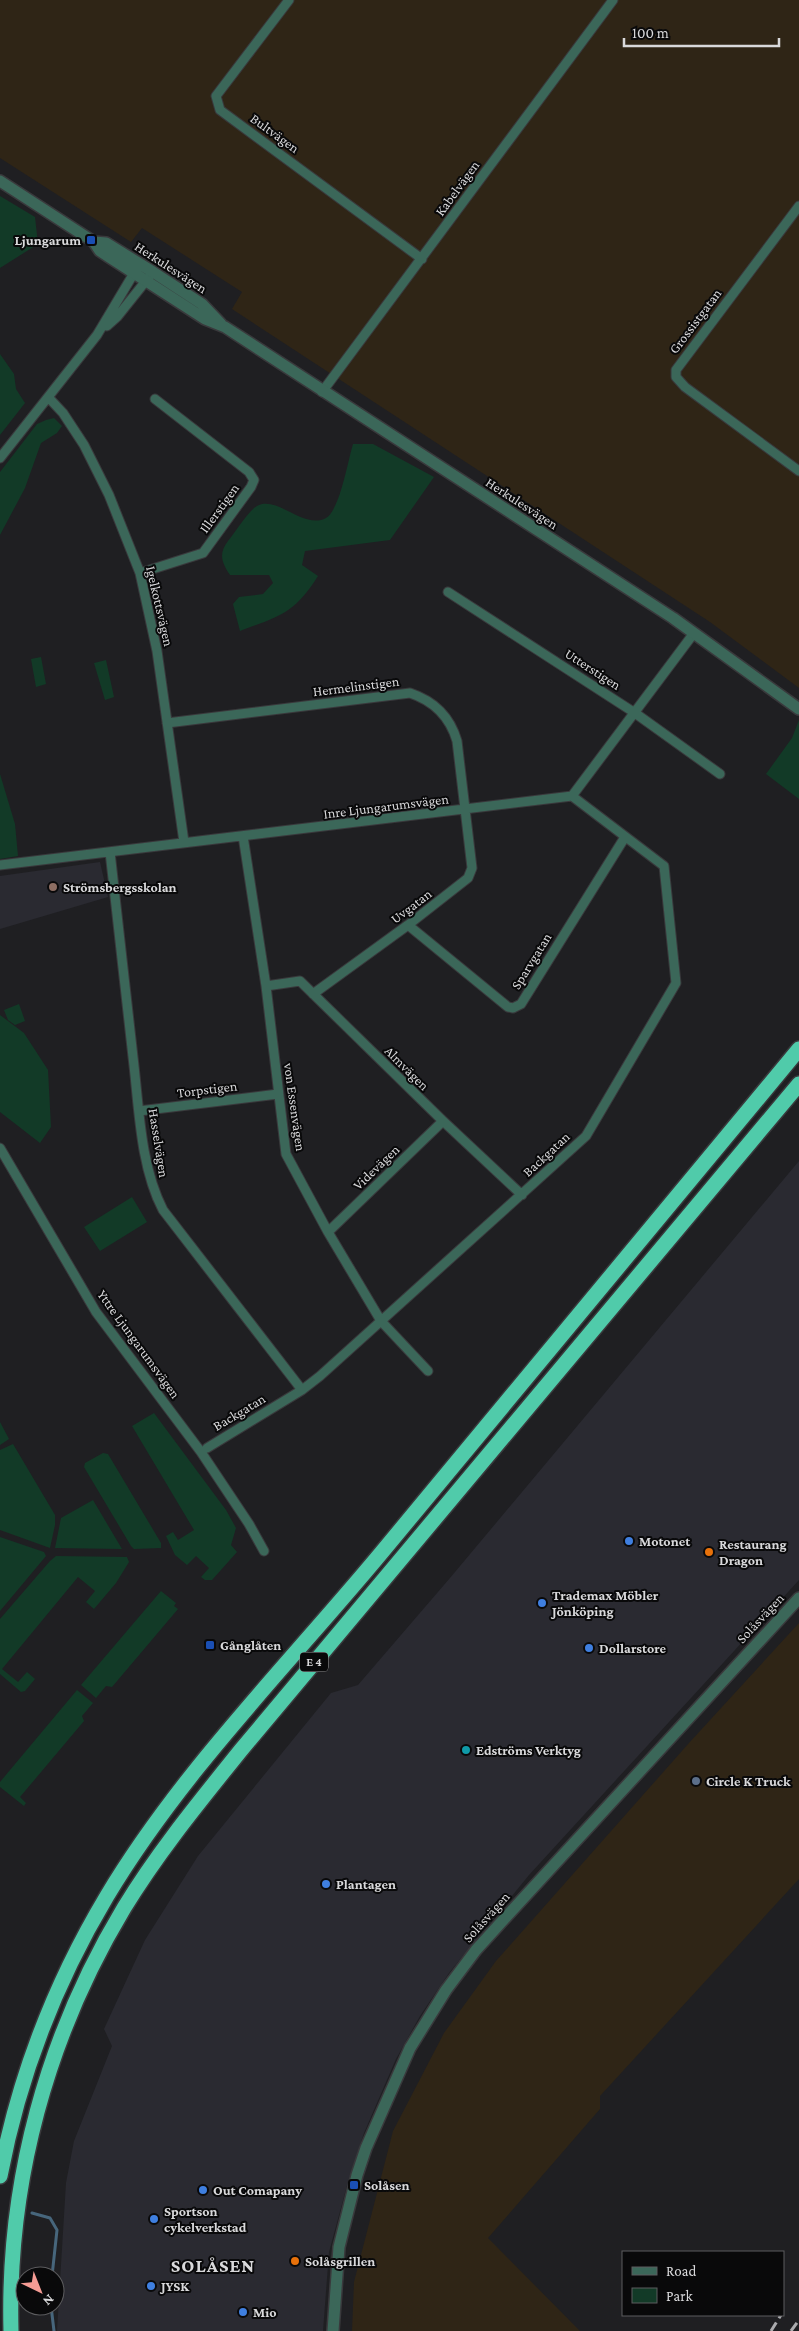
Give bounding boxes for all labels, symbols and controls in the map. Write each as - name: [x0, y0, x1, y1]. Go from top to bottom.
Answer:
- scale bar: [624, 15, 779, 47]
- text: 100 m: [632, 25, 669, 41]
- street label: Bultvägen: [247, 110, 303, 156]
- street label: Kabelvägen: [432, 157, 483, 219]
- place label: Ljungarum: [14, 232, 81, 249]
- marker: Ljungarum: [85, 234, 97, 246]
- street label: Herkulesvägen: [132, 238, 210, 296]
- street label: Grossistgatan: [665, 285, 725, 357]
- street label: Herkulesvägen: [483, 474, 561, 532]
- street label: Illerstigen: [196, 480, 242, 536]
- street label: Igelkottsvägen: [143, 564, 177, 648]
- street label: Utterstigen: [562, 645, 624, 693]
- street label: Hermelinstigen: [312, 673, 401, 699]
- street label: Inre Ljungarumsvägen: [322, 790, 450, 823]
- place label: Strömsbergsskolan: [63, 879, 177, 895]
- marker: Strömsbergsskolan: [47, 881, 59, 893]
- street label: Uvgatan: [387, 885, 435, 927]
- street label: Sparvgatan: [507, 929, 555, 992]
- street label: Almvägen: [382, 1043, 433, 1094]
- street label: von Essenvägen: [281, 1061, 309, 1153]
- street label: Torpstigen: [176, 1077, 238, 1101]
- street label: Hasselvägen: [146, 1107, 172, 1179]
- street label: Backgatan: [519, 1128, 573, 1180]
- street label: Videvägen: [350, 1141, 403, 1193]
- street label: Yttre Ljungarumsvägen: [93, 1287, 184, 1402]
- street label: Backgatan: [210, 1390, 268, 1434]
- place label: Motonet: [639, 1533, 691, 1549]
- marker: Motonet: [623, 1535, 635, 1547]
- place label: Restaurang Dragon: [719, 1536, 787, 1568]
- marker: Restaurang Dragon: [703, 1546, 715, 1558]
- place label: Trademax Möbler Jönköping: [550, 1587, 659, 1619]
- street label: Solåsvägen: [733, 1589, 787, 1646]
- marker: Trademax Möbler Jönköping: [536, 1597, 548, 1609]
- place label: Gånglåten: [220, 1637, 281, 1653]
- marker: Gånglåten: [204, 1639, 216, 1651]
- place label: Dollarstore: [599, 1640, 666, 1656]
- marker: Dollarstore: [583, 1642, 595, 1654]
- road number: E 4: [300, 1652, 328, 1671]
- place label: Edströms Verktyg: [476, 1742, 581, 1758]
- marker: Edströms Verktyg: [460, 1744, 472, 1756]
- place label: Circle K Truck: [706, 1773, 791, 1789]
- marker: Circle K Truck: [690, 1775, 702, 1787]
- place label: Plantagen: [336, 1876, 396, 1892]
- marker: Plantagen: [320, 1878, 332, 1890]
- street label: Solåsvägen: [459, 1888, 513, 1946]
- place label: Solåsen: [364, 2177, 409, 2193]
- marker: Solåsen: [348, 2179, 360, 2191]
- place label: Out Comapany: [213, 2182, 302, 2198]
- marker: Out Comapany: [197, 2184, 209, 2196]
- place label: Sportson cykelverkstad: [164, 2203, 247, 2235]
- marker: Sportson cykelverkstad: [148, 2213, 160, 2225]
- legend: [622, 2251, 784, 2316]
- place label: Solåsgrillen: [305, 2253, 375, 2269]
- district label: SOLÅSEN: [171, 2255, 255, 2276]
- marker: Solåsgrillen: [289, 2255, 301, 2267]
- text: Road: [666, 2263, 697, 2279]
- north arrow: [15, 2266, 65, 2316]
- place label: JYSK: [159, 2278, 190, 2294]
- marker: JYSK: [145, 2280, 157, 2292]
- text: Park: [666, 2288, 693, 2304]
- text: N: [40, 2291, 58, 2310]
- place label: Mio: [253, 2304, 277, 2320]
- marker: Mio: [237, 2306, 249, 2318]

